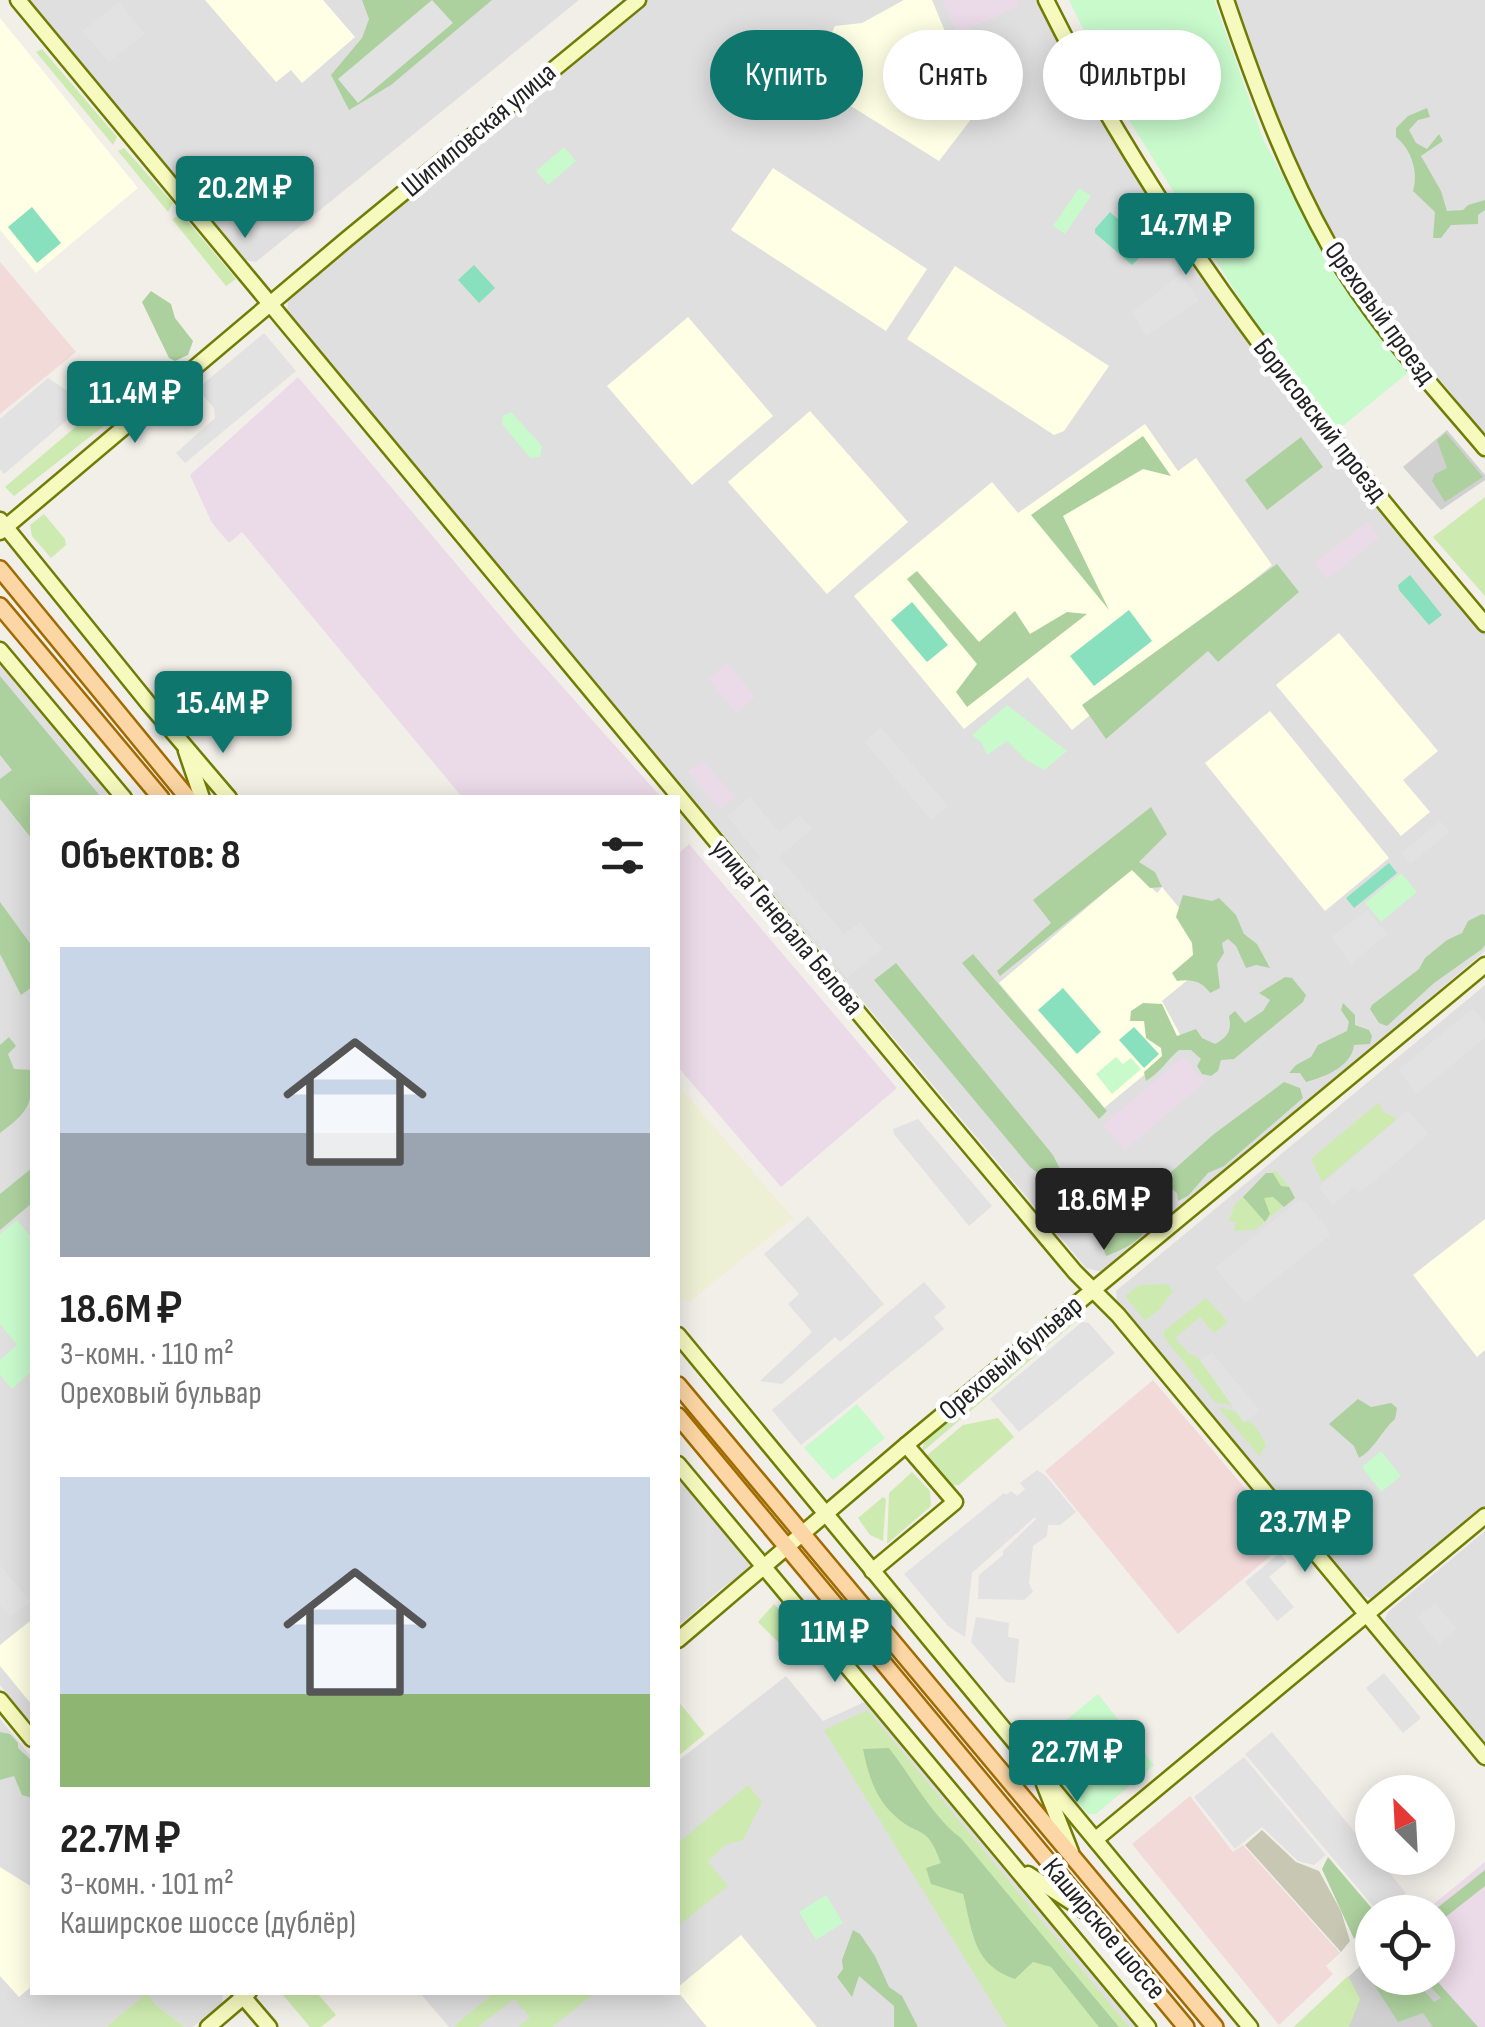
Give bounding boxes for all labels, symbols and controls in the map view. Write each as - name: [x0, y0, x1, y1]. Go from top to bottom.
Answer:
- chip: Купить: [710, 30, 863, 120]
- chip: Снять: [883, 30, 1023, 120]
- chip: Фильтры: [1043, 30, 1221, 120]
- street label: Шипиловская улица: [395, 56, 563, 204]
- pin: 20.2M ₽: [153, 156, 337, 241]
- text: 20.2M ₽: [198, 169, 292, 208]
- pin: 14.7M ₽: [1094, 193, 1278, 278]
- text: 14.7M ₽: [1140, 206, 1232, 245]
- street label: Ореховый проезд: [1317, 235, 1443, 391]
- street label: Борисовский проезд: [1246, 332, 1394, 508]
- pin: 11.4M ₽: [43, 361, 227, 446]
- text: 11.4M ₽: [89, 374, 181, 413]
- pin: 15.4M ₽: [131, 671, 315, 756]
- text: 15.4M ₽: [177, 684, 269, 723]
- icon: filters: [595, 828, 650, 883]
- text: Объектов: 8: [60, 830, 241, 881]
- street label: улица Генерала Белова: [704, 832, 870, 1022]
- icon: home: [265, 1012, 445, 1192]
- pin: 18.6M ₽: [1012, 1168, 1196, 1253]
- text: 18.6M ₽: [1057, 1181, 1151, 1220]
- text: 18.6M ₽: [60, 1284, 182, 1335]
- street label: Ореховый бульвар: [933, 1289, 1089, 1427]
- text: 3-комн. · 110 m²: [60, 1335, 234, 1374]
- text: Ореховый бульвар: [60, 1374, 262, 1413]
- pin: 23.7M ₽: [1213, 1490, 1397, 1575]
- text: 23.7M ₽: [1259, 1503, 1351, 1542]
- icon: home: [265, 1542, 445, 1722]
- pin: 11M ₽: [765, 1600, 905, 1685]
- text: 11M ₽: [801, 1613, 869, 1652]
- pin: 22.7M ₽: [985, 1720, 1169, 1805]
- text: 22.7M ₽: [1031, 1733, 1123, 1772]
- north arrow: [1355, 1775, 1455, 1875]
- map controls: [1355, 1775, 1455, 1995]
- text: 22.7M ₽: [60, 1814, 181, 1865]
- street label: Каширское шоссе: [1035, 1852, 1173, 2006]
- text: 3-комн. · 101 m²: [60, 1865, 234, 1904]
- button: locate: [1355, 1895, 1455, 1995]
- text: Каширское шоссе (дублёр): [60, 1904, 356, 1943]

